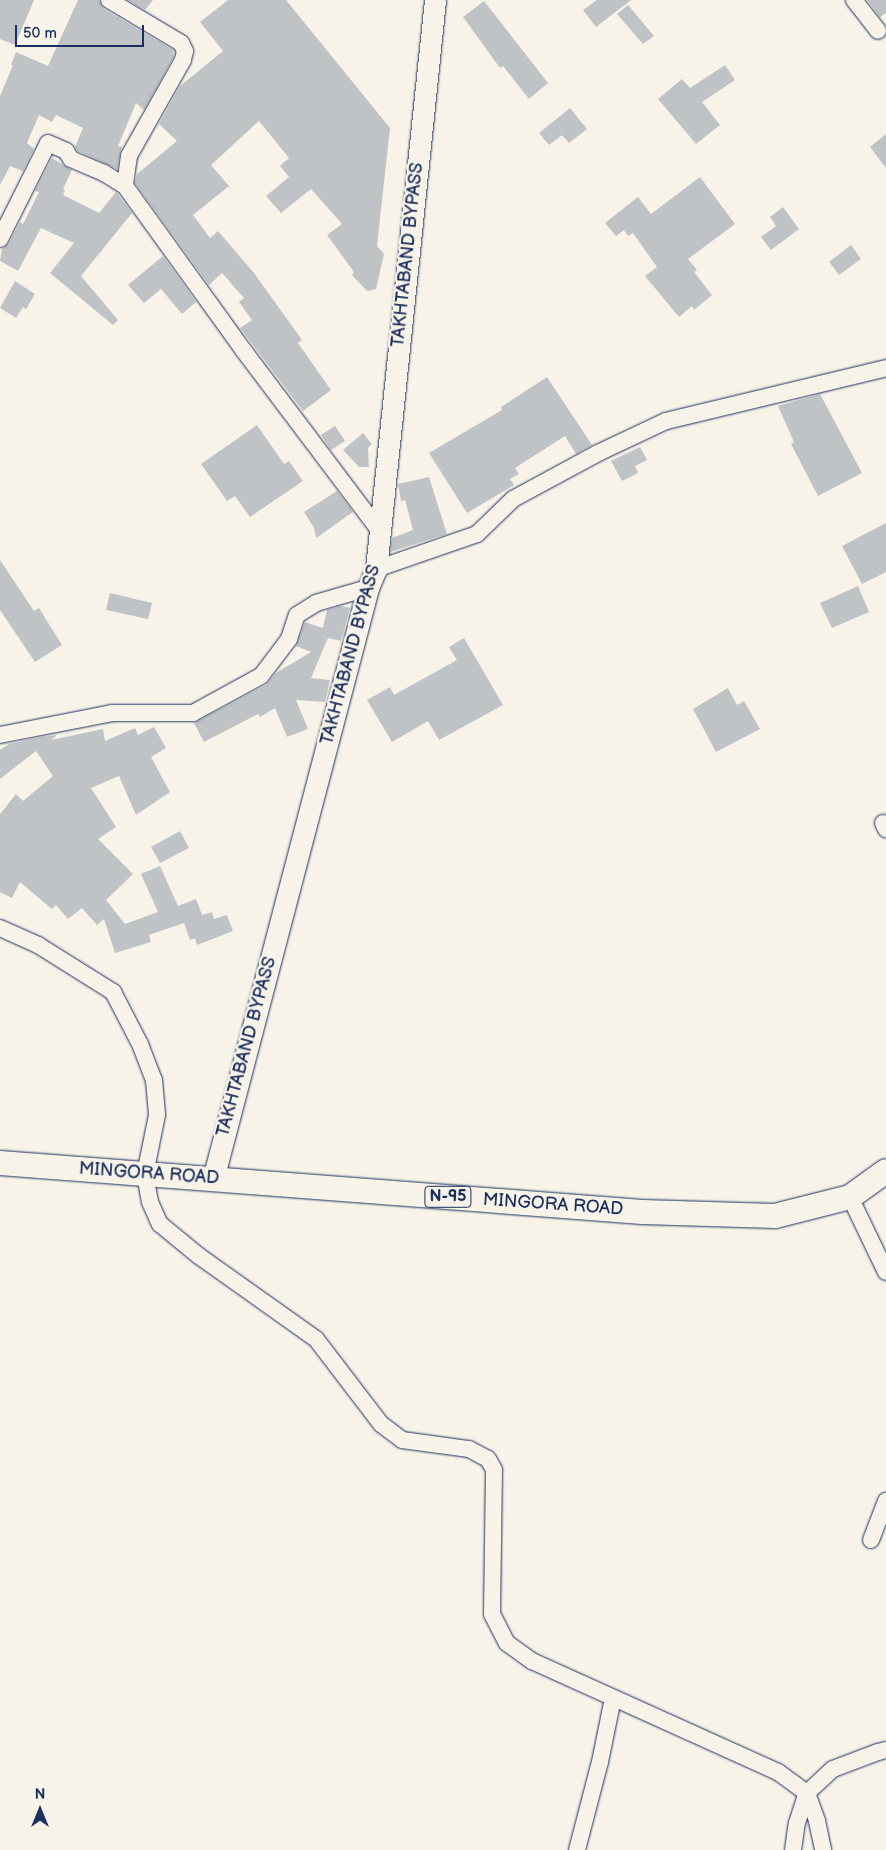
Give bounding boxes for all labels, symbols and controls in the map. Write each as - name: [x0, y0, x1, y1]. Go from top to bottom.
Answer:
- scale bar: [18, 15, 146, 47]
- text: 50 m: [23, 24, 57, 43]
- street label: TAKHTABAND BYPASS: [388, 162, 428, 348]
- street label: TAKHTABAND BYPASS: [317, 563, 385, 747]
- street label: TAKHTABAND BYPASS: [213, 955, 281, 1139]
- street label: MINGORA ROAD: [78, 1158, 220, 1190]
- road number: N-95: [424, 1184, 472, 1210]
- street label: MINGORA ROAD: [482, 1189, 624, 1221]
- north arrow: [15, 1785, 65, 1835]
- text: N: [35, 1786, 45, 1803]

